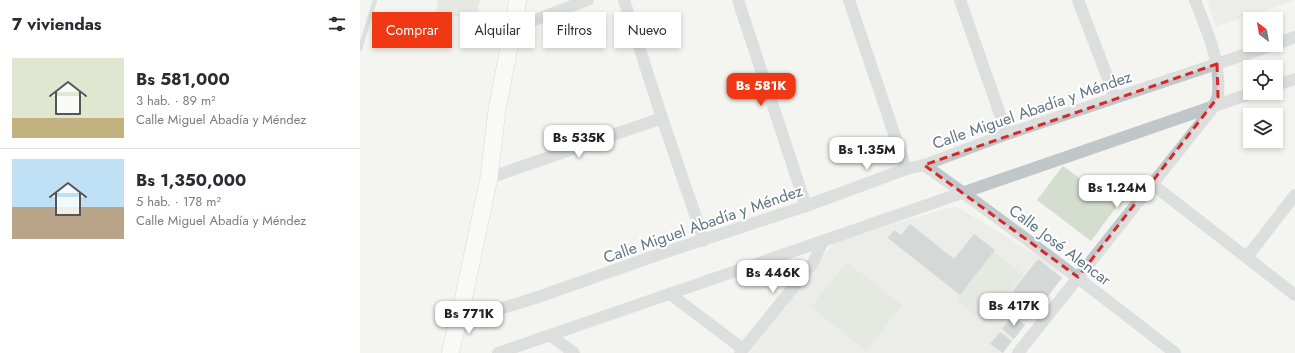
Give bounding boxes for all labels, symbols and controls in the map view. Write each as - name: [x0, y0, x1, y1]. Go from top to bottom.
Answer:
- text: 7 viviendas: [12, 12, 102, 36]
- chip: Comprar: [372, 12, 452, 48]
- chip: Alquilar: [460, 12, 535, 48]
- chip: Filtros: [543, 12, 606, 48]
- chip: Nuevo: [614, 12, 681, 48]
- north arrow: [1243, 12, 1283, 52]
- map controls: [1243, 12, 1283, 148]
- icon: filters: [326, 13, 348, 35]
- button: locate: [1243, 60, 1283, 100]
- street label: Calle Miguel Abadía y Méndez: [929, 65, 1135, 155]
- text: Bs 581,000: [136, 67, 230, 91]
- pin: Bs 581K: [724, 73, 798, 107]
- icon: home: [44, 74, 92, 122]
- text: Bs 581K: [736, 76, 786, 95]
- text: 3 hab. · 89 m²: [136, 91, 216, 110]
- button: layers: [1243, 108, 1283, 148]
- text: Calle Miguel Abadía y Méndez: [136, 110, 306, 129]
- pin: Bs 535K: [542, 125, 616, 159]
- text: Bs 535K: [553, 128, 605, 147]
- pin: Bs 1.35M: [826, 137, 908, 171]
- text: Bs 1.35M: [838, 140, 896, 159]
- text: Bs 1,350,000: [136, 168, 246, 192]
- icon: home: [44, 175, 92, 223]
- pin: Bs 1.24M: [1076, 175, 1158, 209]
- text: Bs 1.24M: [1088, 178, 1146, 197]
- street label: Calle Miguel Abadía y Méndez: [600, 179, 806, 269]
- text: 5 hab. · 178 m²: [136, 192, 221, 211]
- street label: Calle José Alencar: [1004, 199, 1116, 291]
- text: Calle Miguel Abadía y Méndez: [136, 211, 306, 230]
- pin: Bs 446K: [736, 260, 810, 294]
- text: Bs 446K: [746, 263, 800, 282]
- pin: Bs 417K: [977, 293, 1051, 327]
- text: Bs 417K: [988, 296, 1040, 315]
- pin: Bs 771K: [432, 301, 506, 335]
- text: Bs 771K: [444, 304, 494, 323]

